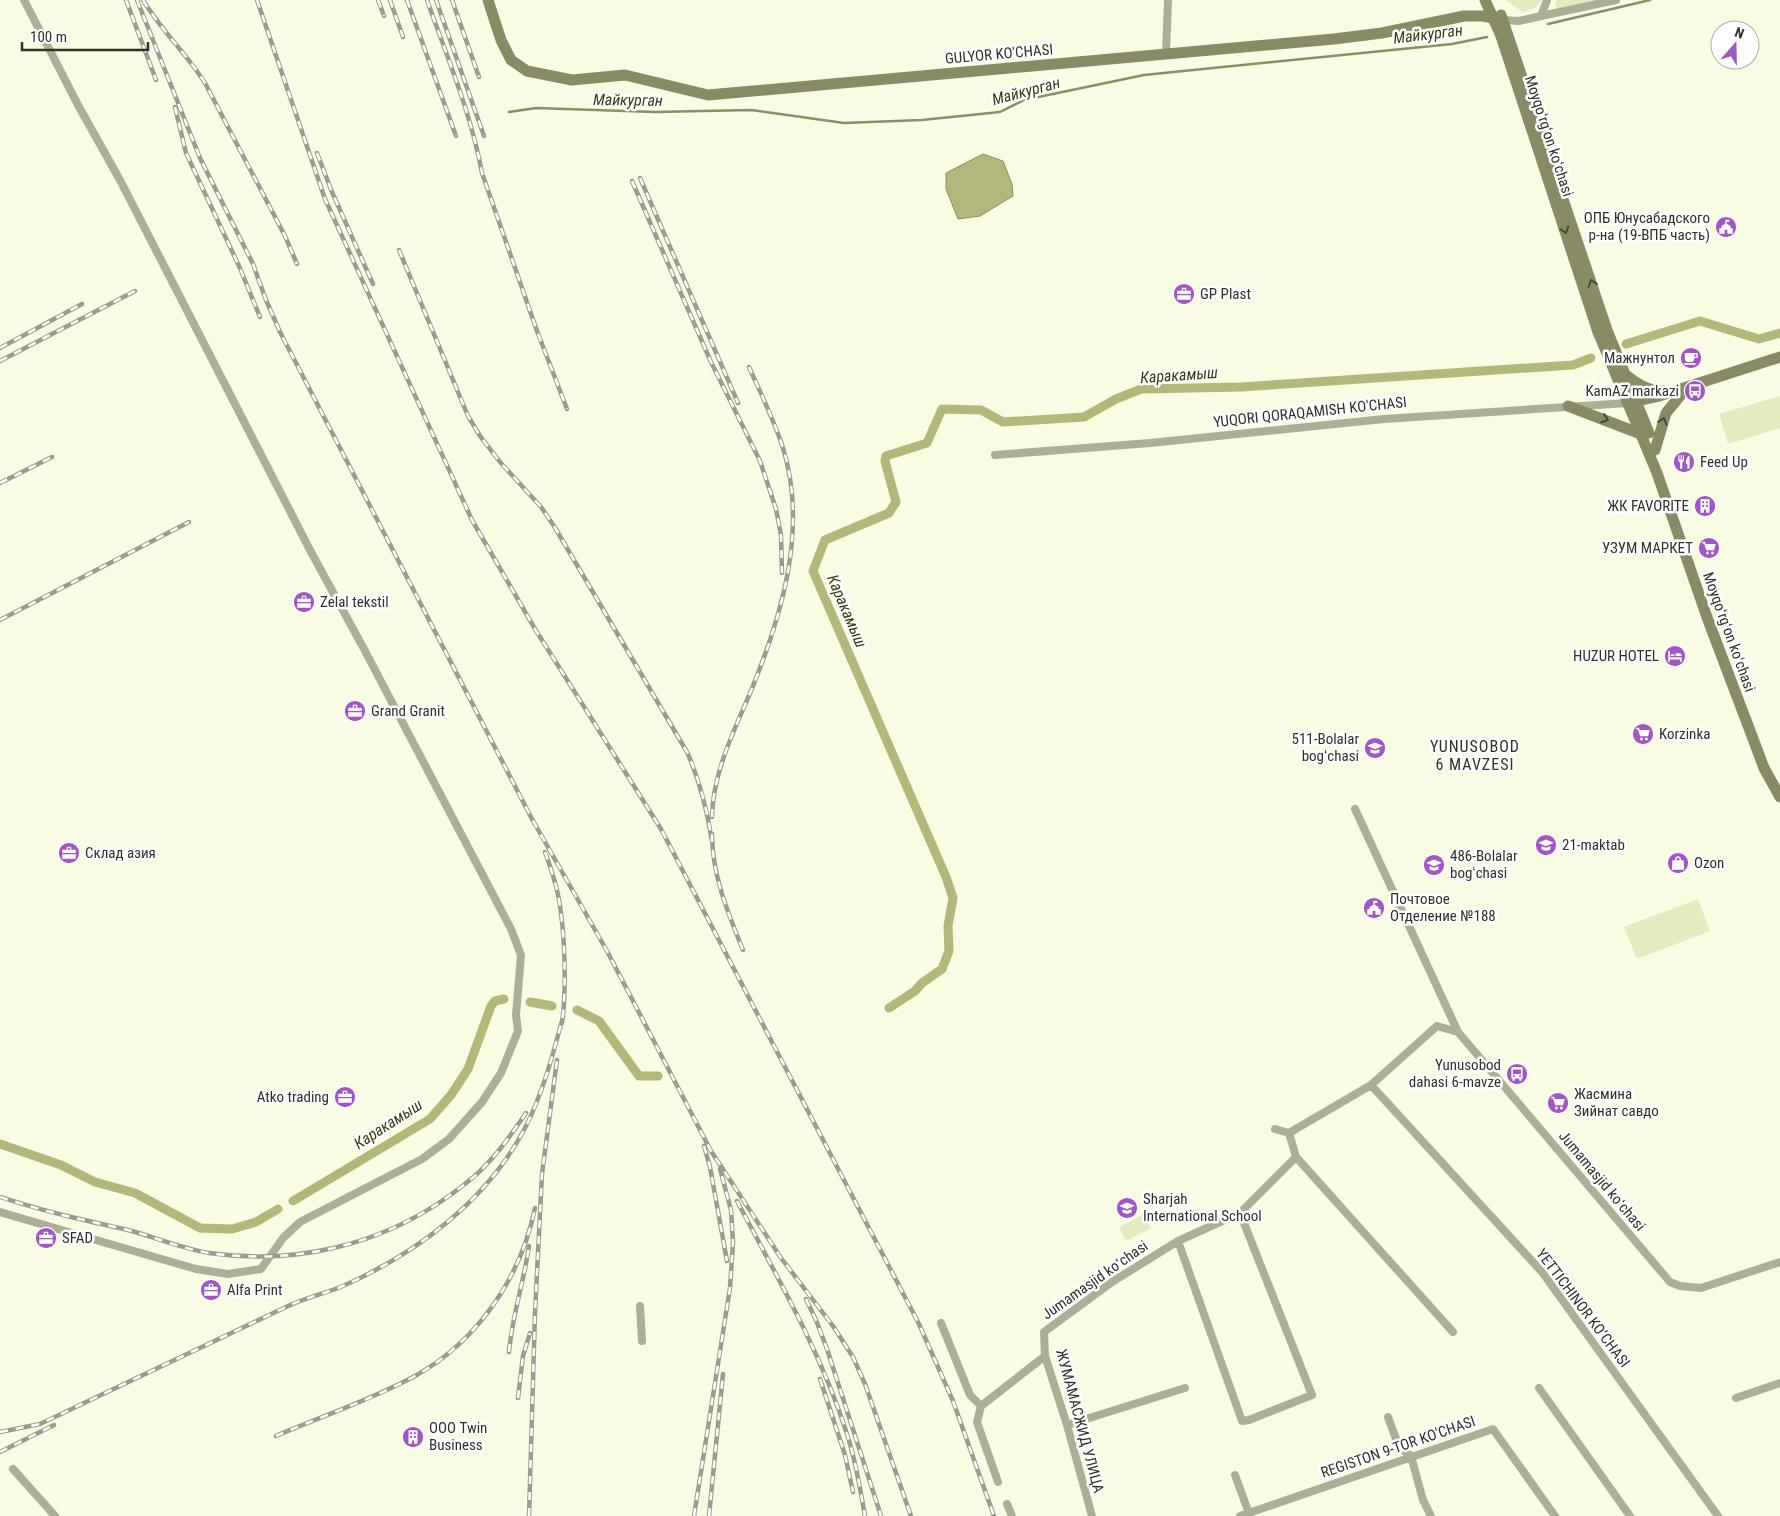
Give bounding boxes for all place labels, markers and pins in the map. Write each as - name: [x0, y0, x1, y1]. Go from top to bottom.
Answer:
- place label: ОПБ Юнусабадского р-на (19-ВПБ часть): [1584, 209, 1710, 244]
- public building icon: ОПБ Юнусабадского р-на (19-ВПБ часть): [1714, 215, 1738, 239]
- office icon: GP Plast: [1172, 282, 1196, 306]
- place label: GP Plast: [1200, 285, 1251, 303]
- cafe icon: Мажнунтол: [1679, 346, 1703, 370]
- place label: Мажнунтол: [1604, 349, 1675, 367]
- bus stop icon: KamAZ markazi: [1683, 379, 1707, 403]
- place label: KamAZ markazi: [1585, 382, 1679, 400]
- restaurant icon: Feed Up: [1672, 450, 1696, 474]
- place label: Feed Up: [1700, 453, 1748, 471]
- building icon: ЖК FAVORITE: [1693, 494, 1717, 518]
- place label: ЖК FAVORITE: [1607, 497, 1689, 515]
- supermarket icon: УЗУМ МАРКЕТ: [1697, 536, 1721, 560]
- place label: УЗУМ МАРКЕТ: [1602, 539, 1693, 557]
- office icon: Zelal tekstil: [292, 590, 316, 614]
- place label: Zelal tekstil: [320, 593, 389, 611]
- hotel icon: HUZUR HOTEL: [1663, 644, 1687, 668]
- place label: HUZUR HOTEL: [1573, 647, 1659, 665]
- office icon: Grand Granit: [343, 699, 367, 723]
- place label: Grand Granit: [371, 702, 445, 720]
- supermarket icon: Korzinka: [1631, 722, 1655, 746]
- place label: Korzinka: [1659, 725, 1710, 743]
- place label: 511-Bolalar bogʻchasi: [1292, 730, 1359, 765]
- school or university icon: 511-Bolalar bogʻchasi: [1363, 736, 1387, 760]
- school or university icon: 21-maktab: [1534, 833, 1558, 857]
- place label: 21-maktab: [1562, 836, 1625, 854]
- office icon: Склад азия: [57, 841, 81, 865]
- place label: Склад азия: [85, 844, 156, 862]
- place label: 486-Bolalar bogʻchasi: [1450, 847, 1518, 882]
- shop icon: Ozon: [1666, 851, 1690, 875]
- school or university icon: 486-Bolalar bogʻchasi: [1422, 853, 1446, 877]
- place label: Ozon: [1694, 854, 1724, 872]
- place label: Почтовое Отделение №188: [1390, 890, 1496, 925]
- public building icon: Почтовое Отделение №188: [1362, 896, 1386, 920]
- place label: Yunusobod dahasi 6-mavze: [1409, 1056, 1501, 1091]
- bus stop icon: Yunusobod dahasi 6-mavze: [1505, 1062, 1529, 1086]
- office icon: Atko trading: [333, 1085, 357, 1109]
- place label: Жасмина Зийнат савдо: [1574, 1085, 1659, 1120]
- place label: Atko trading: [257, 1088, 329, 1106]
- supermarket icon: Жасмина Зийнат савдо: [1546, 1091, 1570, 1115]
- place label: Sharjah International School: [1143, 1190, 1262, 1225]
- school or university icon: Sharjah International School: [1115, 1196, 1139, 1220]
- office icon: SFAD: [34, 1226, 58, 1250]
- place label: SFAD: [62, 1229, 93, 1247]
- office icon: Alfa Print: [199, 1278, 223, 1302]
- place label: Alfa Print: [227, 1281, 283, 1299]
- place label: ООО Twin Business: [429, 1419, 487, 1454]
- building icon: ООО Twin Business: [401, 1425, 425, 1449]

